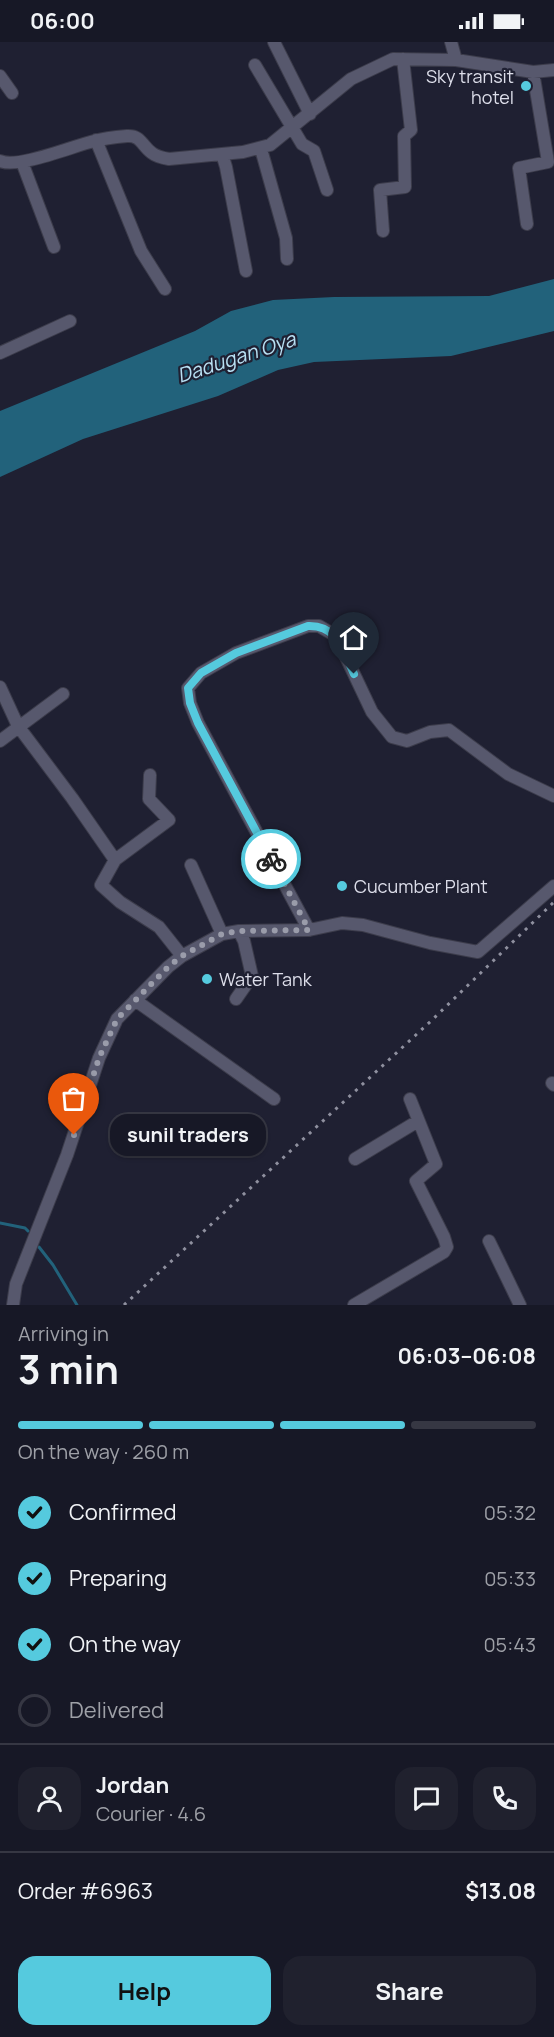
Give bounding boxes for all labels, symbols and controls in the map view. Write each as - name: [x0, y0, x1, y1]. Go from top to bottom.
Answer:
- text: 06:00: [30, 6, 95, 36]
- place label: Sky transit hotel: [426, 64, 514, 109]
- marker: Sky transit hotel: [519, 79, 533, 93]
- water label: Dadugan Oya: [173, 325, 299, 389]
- pin: [328, 612, 379, 674]
- icon: home: [337, 621, 370, 654]
- courier: [241, 829, 301, 889]
- icon: bike: [255, 843, 288, 876]
- place label: Cucumber Plant: [354, 874, 488, 898]
- marker: Cucumber Plant: [335, 879, 349, 893]
- place label: Water Tank: [219, 967, 313, 991]
- marker: Water Tank: [200, 972, 214, 986]
- pin: [48, 1073, 99, 1135]
- icon: bag: [57, 1082, 90, 1115]
- callout: sunil traders: [110, 1114, 266, 1156]
- text: sunil traders: [127, 1121, 249, 1148]
- text: Arriving in: [18, 1320, 109, 1347]
- text: 06:03–06:08: [398, 1341, 536, 1371]
- text: 3 min: [18, 1342, 119, 1396]
- text: On the way · 260 m: [18, 1438, 189, 1465]
- icon: check: [18, 1496, 51, 1529]
- text: Confirmed: [69, 1497, 177, 1527]
- text: 05:32: [484, 1499, 536, 1526]
- icon: check: [18, 1562, 51, 1595]
- text: Preparing: [69, 1563, 167, 1593]
- text: 05:33: [484, 1565, 536, 1592]
- icon: check: [18, 1628, 51, 1661]
- text: On the way: [69, 1629, 181, 1659]
- text: 05:43: [483, 1631, 536, 1658]
- text: Delivered: [69, 1695, 164, 1725]
- button: person: [18, 1767, 81, 1830]
- button: chat: [395, 1767, 458, 1830]
- button: phone: [473, 1767, 536, 1830]
- text: Jordan: [96, 1770, 169, 1800]
- text: Courier · 4.6: [96, 1800, 206, 1827]
- text: Order #6963: [18, 1876, 153, 1906]
- text: $13.08: [465, 1876, 536, 1906]
- button: Help: [18, 1956, 271, 2025]
- button: Share: [283, 1956, 536, 2025]

